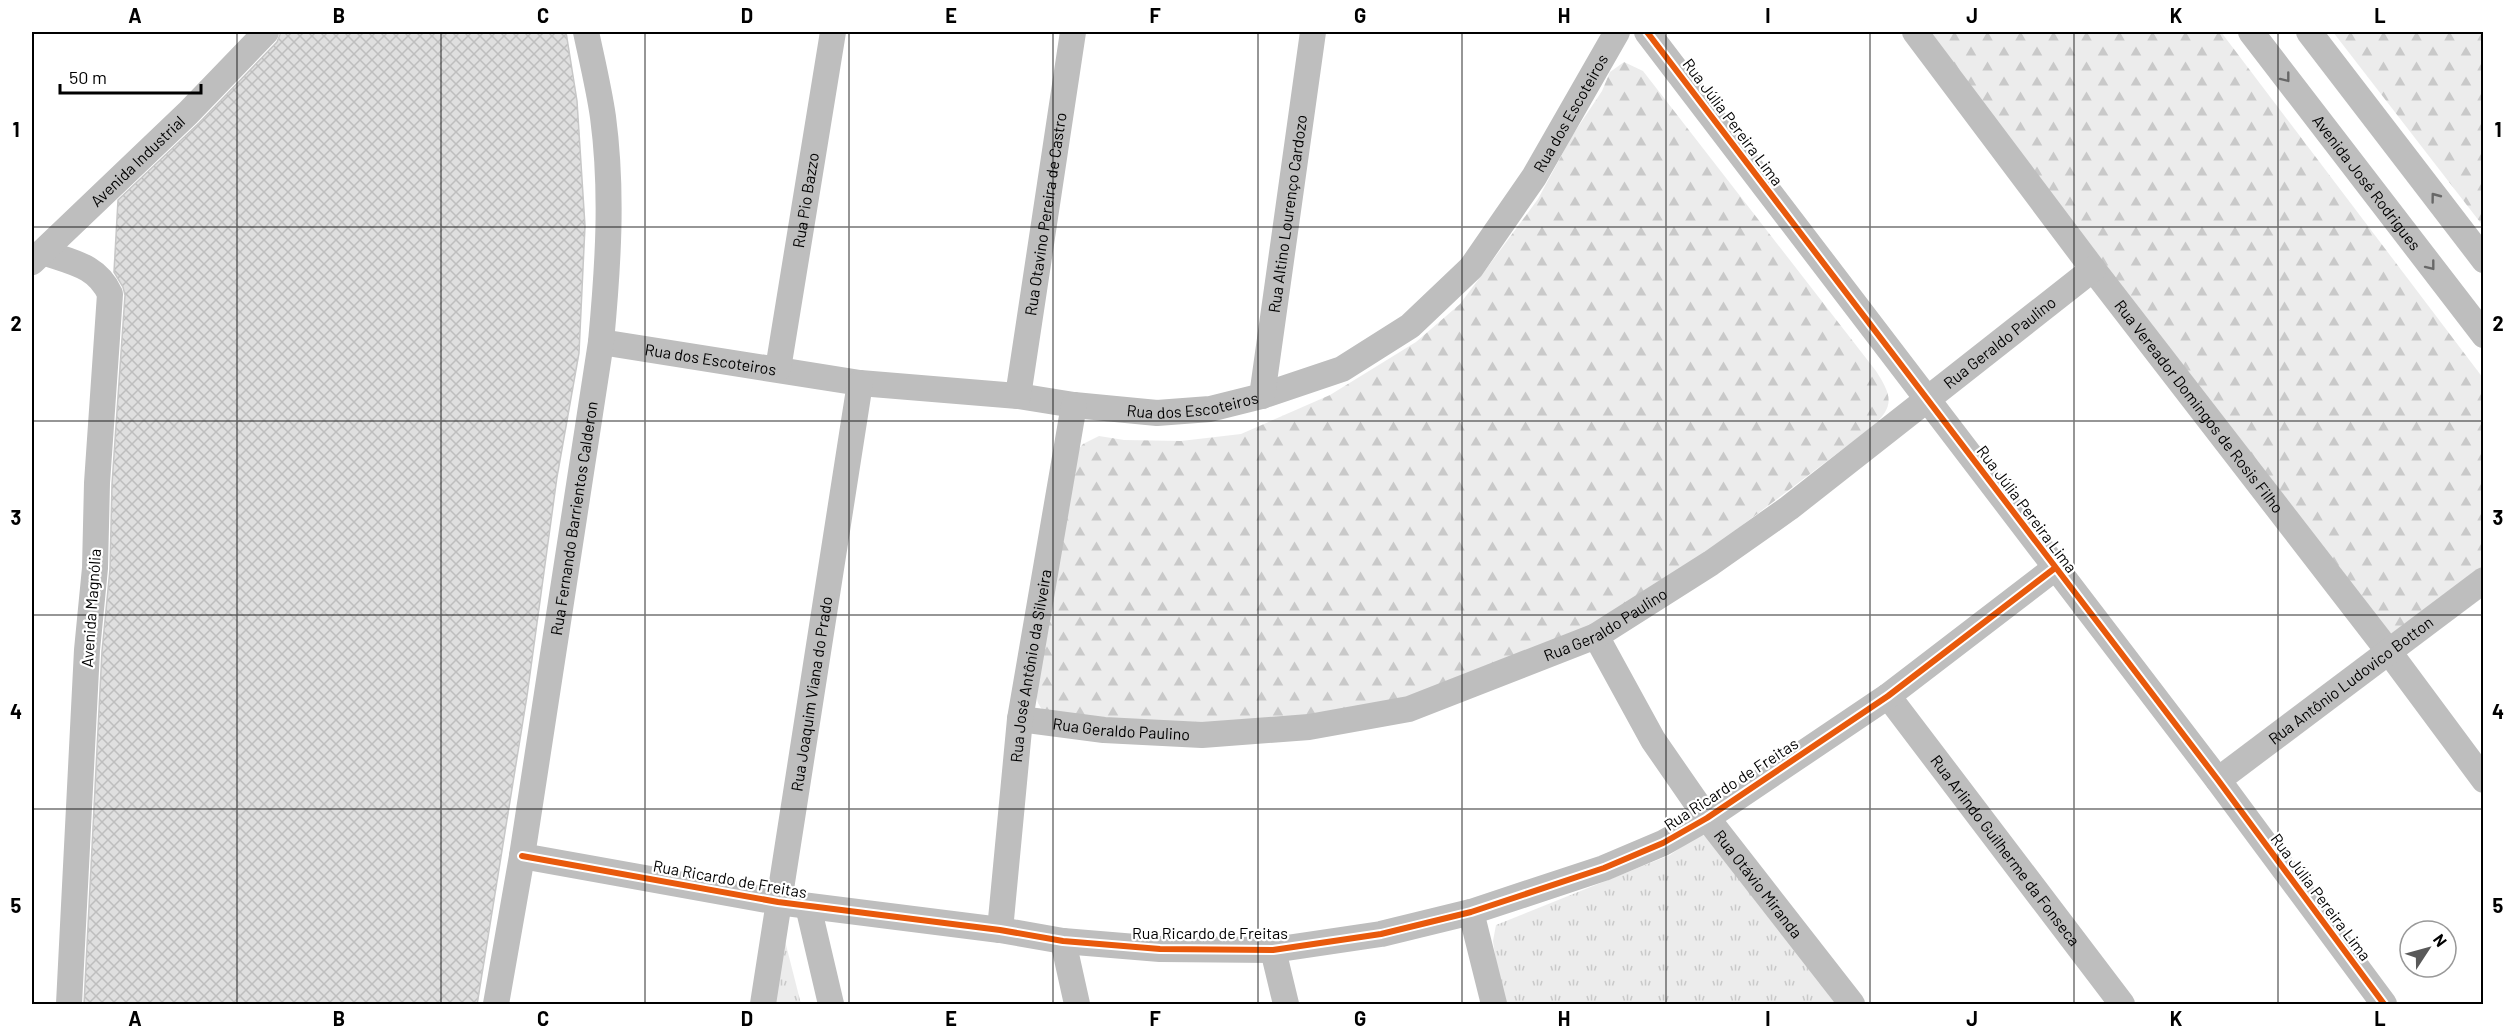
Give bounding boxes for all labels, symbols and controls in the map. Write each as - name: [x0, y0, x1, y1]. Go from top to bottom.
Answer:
- text: A: [128, 3, 142, 27]
- text: B: [333, 3, 345, 27]
- text: C: [537, 3, 549, 27]
- text: D: [741, 3, 753, 27]
- text: E: [945, 3, 957, 27]
- text: F: [1149, 3, 1161, 27]
- text: G: [1354, 3, 1366, 27]
- text: H: [1558, 3, 1570, 27]
- text: I: [1765, 3, 1771, 27]
- text: J: [1966, 3, 1978, 27]
- text: K: [2170, 3, 2183, 27]
- text: L: [2374, 3, 2386, 27]
- street label: Rua dos Escoteiros: [1529, 50, 1611, 175]
- street label: Rua Júlia Pereira Lima: [1679, 54, 1787, 189]
- scale bar: [60, 57, 201, 95]
- text: 50 m: [69, 66, 107, 88]
- one-way arrow: [2279, 71, 2290, 82]
- street label: Avenida Industrial: [86, 111, 188, 210]
- street label: Rua Otavino Pereira de Castro: [1020, 111, 1070, 317]
- street label: Avenida José Rodrigues: [2309, 111, 2425, 254]
- street label: Rua Altino Lourenço Cardozo: [1264, 113, 1310, 314]
- text: 1: [12, 117, 20, 141]
- text: 1: [2494, 117, 2502, 141]
- street label: Rua Pio Bazzo: [788, 151, 822, 249]
- one-way arrow: [2432, 193, 2443, 204]
- one-way arrow: [2423, 259, 2434, 270]
- street label: Rua Geraldo Paulino: [1939, 292, 2059, 392]
- street label: Rua Vereador Domingos de Rosis Filho: [2111, 296, 2288, 516]
- text: 2: [10, 311, 22, 335]
- text: 2: [2492, 311, 2504, 335]
- street label: Rua dos Escoteiros: [644, 339, 778, 379]
- street label: Rua dos Escoteiros: [1126, 387, 1260, 422]
- street label: Rua Fernando Barrientos Calderon: [546, 400, 601, 637]
- street label: Rua Júlia Pereira Lima: [1973, 441, 2081, 576]
- text: 3: [11, 505, 21, 529]
- text: 3: [2493, 505, 2503, 529]
- street label: Avenida Magnólia: [77, 548, 104, 668]
- street label: Rua José Antônio da Silveira: [1006, 568, 1055, 763]
- street label: Rua Geraldo Paulino: [1541, 583, 1670, 665]
- street label: Rua Joaquim Viana do Prado: [786, 595, 836, 793]
- street label: Rua Antônio Ludovico Botton: [2264, 612, 2436, 748]
- text: 4: [10, 699, 22, 723]
- text: 4: [2492, 699, 2504, 723]
- street label: Rua Geraldo Paulino: [1052, 713, 1191, 743]
- street label: Rua Ricardo de Freitas: [1660, 733, 1801, 834]
- street label: Rua Arlindo Guilherme da Fonseca: [1927, 751, 2084, 949]
- street label: Rua Otávio Miranda: [1711, 826, 1807, 942]
- street label: Rua Júlia Pereira Lima: [2267, 829, 2375, 964]
- street label: Rua Ricardo de Freitas: [652, 856, 809, 901]
- text: 5: [11, 893, 22, 917]
- text: 5: [2493, 893, 2504, 917]
- north arrow: [2398, 919, 2458, 979]
- street label: Rua Ricardo de Freitas: [1132, 923, 1288, 942]
- text: N: [2430, 930, 2451, 950]
- text: A: [128, 1006, 142, 1030]
- text: B: [333, 1006, 345, 1030]
- text: C: [537, 1006, 549, 1030]
- text: D: [741, 1006, 753, 1030]
- text: E: [945, 1006, 957, 1030]
- text: F: [1149, 1006, 1161, 1030]
- text: G: [1354, 1006, 1366, 1030]
- text: H: [1558, 1006, 1570, 1030]
- text: I: [1765, 1006, 1771, 1030]
- text: J: [1966, 1006, 1978, 1030]
- text: K: [2170, 1006, 2183, 1030]
- text: L: [2374, 1006, 2386, 1030]

